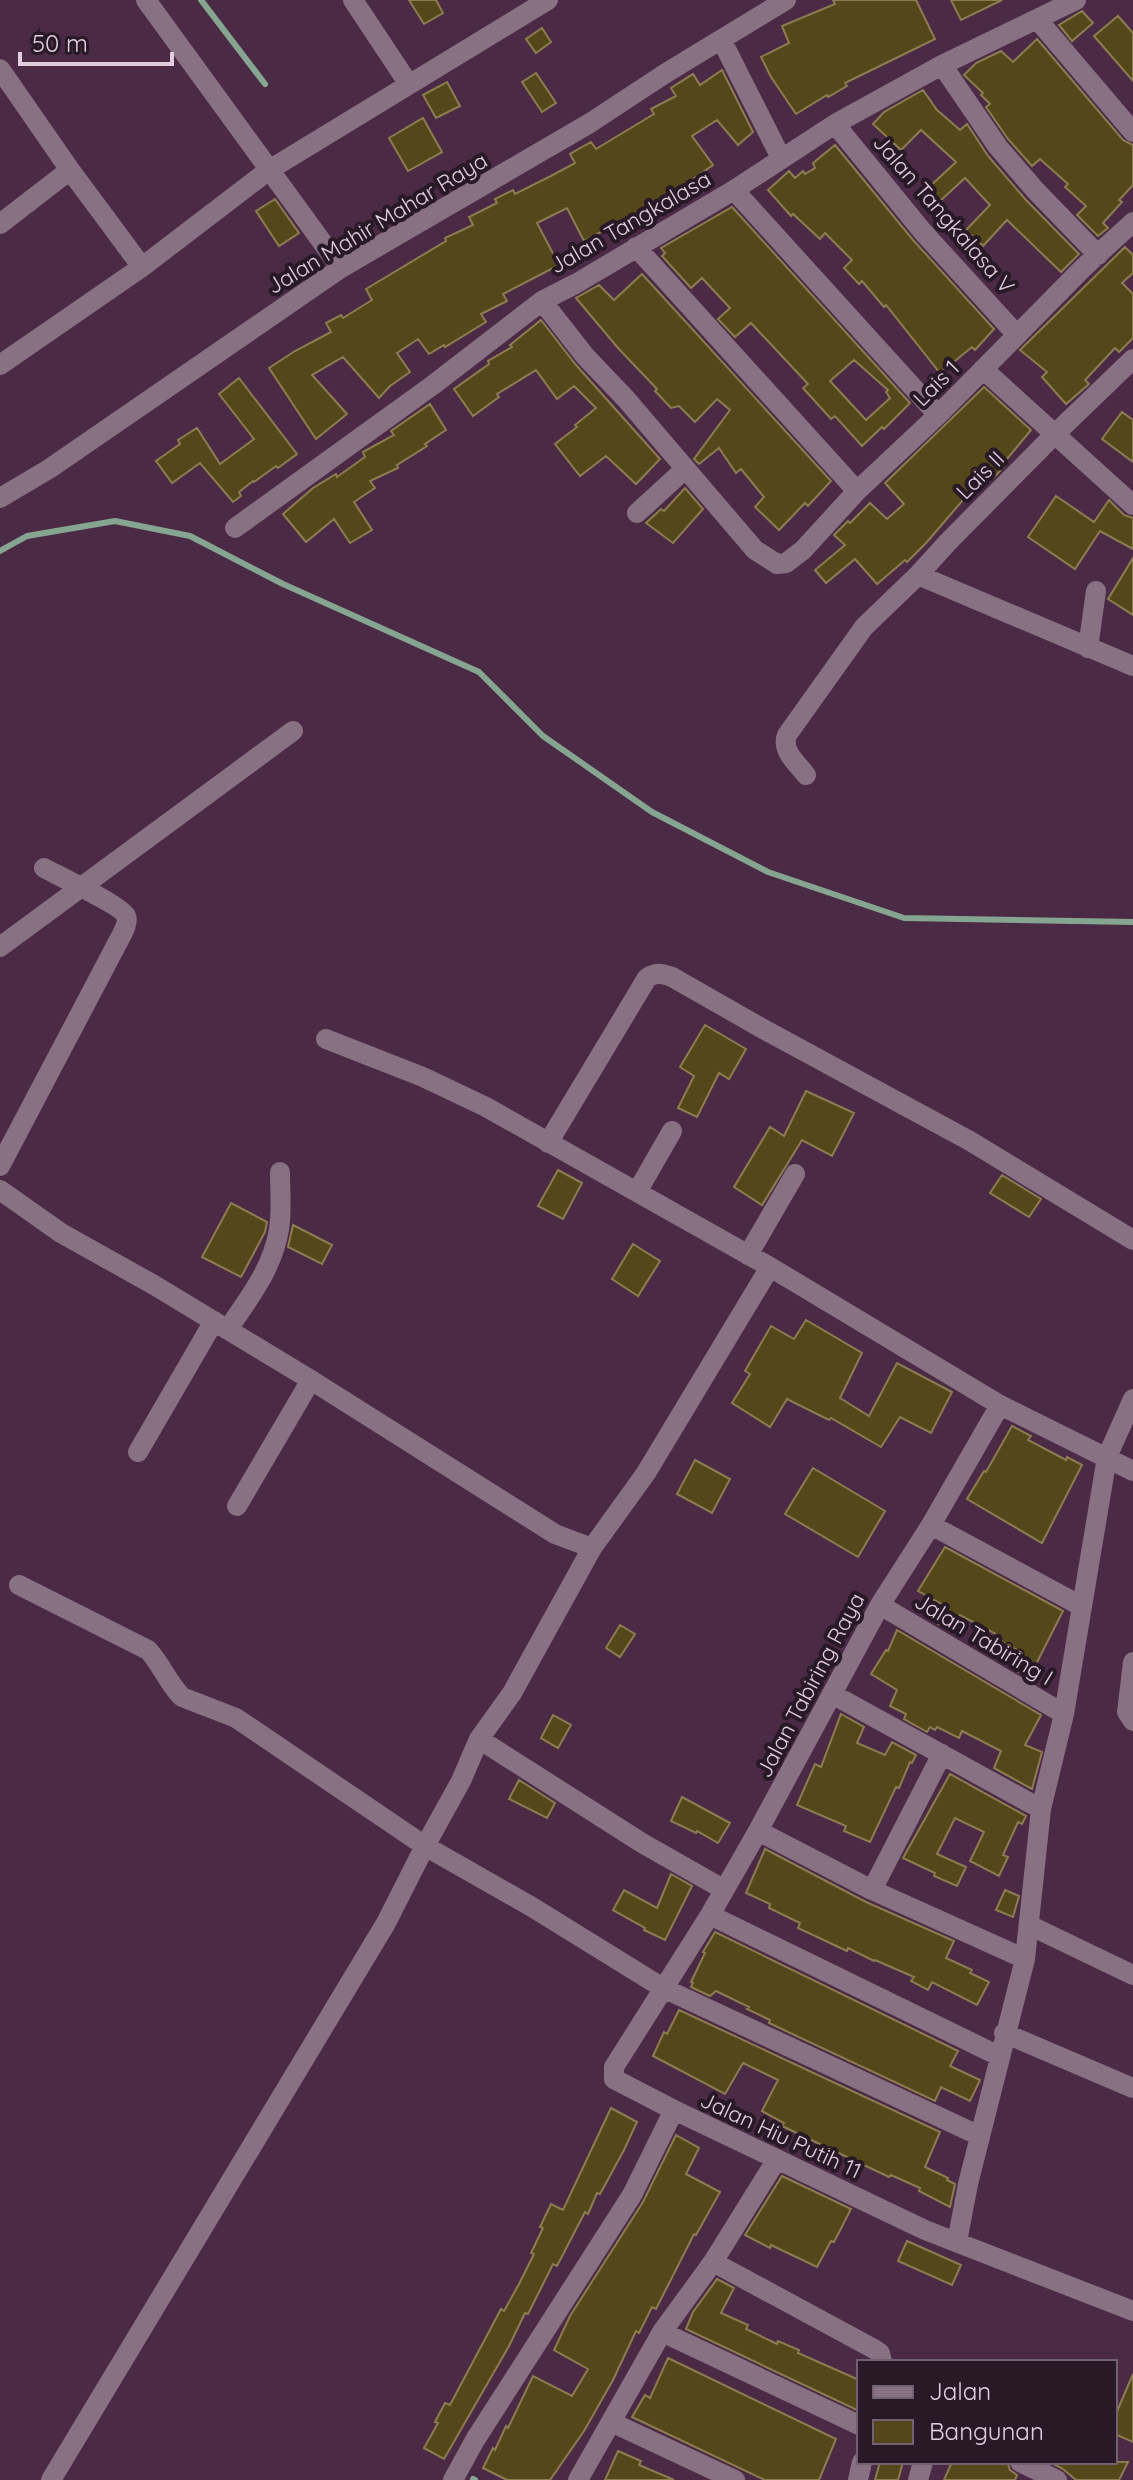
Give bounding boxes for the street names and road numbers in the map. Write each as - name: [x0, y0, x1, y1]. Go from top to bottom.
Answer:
- street label: Jalan Tangkalasa V: [867, 129, 1021, 299]
- street label: Jalan Mahir Mahar Raya: [262, 146, 492, 300]
- street label: Jalan Tangkalasa: [545, 165, 715, 279]
- street label: Lais 1: [907, 354, 965, 412]
- street label: Lais II: [950, 445, 1010, 505]
- street label: Jalan Tabiring I: [910, 1587, 1058, 1691]
- street label: Jalan Tabiring Raya: [749, 1588, 871, 1782]
- street label: Jalan Hiu Putih 11: [696, 2085, 866, 2185]

